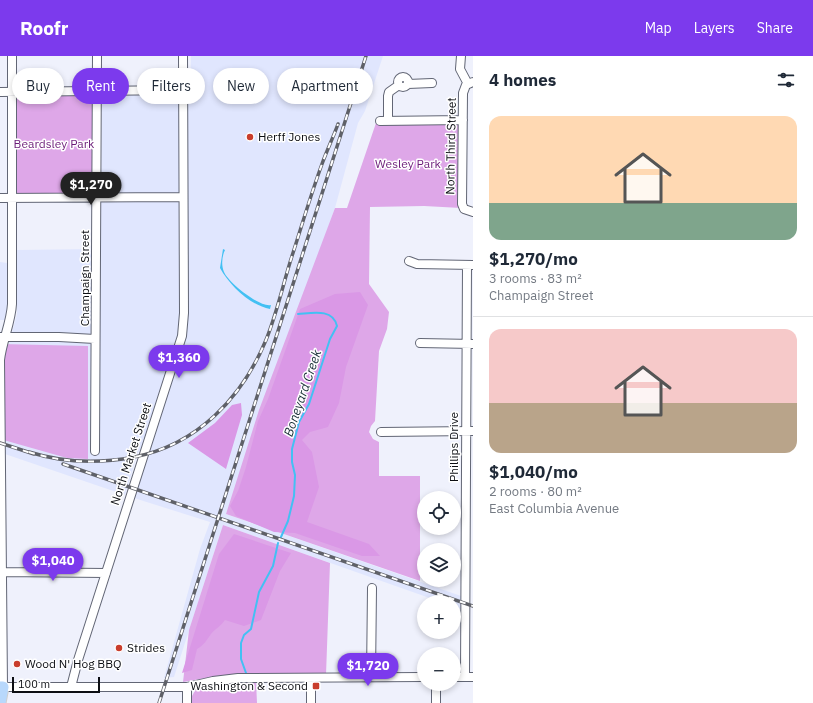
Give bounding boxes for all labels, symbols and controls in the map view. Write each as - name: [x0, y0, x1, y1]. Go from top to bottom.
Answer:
- text: Roofr: [20, 16, 68, 40]
- text: Map: [645, 19, 672, 37]
- text: Layers: [694, 19, 735, 37]
- text: Share: [757, 19, 793, 37]
- chip: Buy: [12, 68, 64, 104]
- chip: Rent: [72, 68, 129, 104]
- chip: Filters: [137, 68, 205, 104]
- chip: New: [213, 68, 269, 104]
- chip: Apartment: [277, 68, 373, 104]
- text: 4 homes: [489, 69, 556, 91]
- icon: filters: [775, 69, 797, 91]
- street label: North Third Street: [442, 97, 459, 195]
- place label: Herff Jones: [258, 129, 320, 144]
- marker: Herff Jones: [245, 132, 255, 142]
- park label: Beardsley Park: [14, 136, 95, 151]
- icon: home: [607, 142, 679, 214]
- park label: Wesley Park: [375, 156, 442, 171]
- pin: $1,270: [58, 172, 124, 206]
- text: $1,270: [69, 176, 113, 193]
- street label: Champaign Street: [77, 230, 92, 326]
- text: $1,270/mo: [489, 248, 578, 270]
- text: 3 rooms · 83 m²: [489, 270, 582, 287]
- text: Champaign Street: [489, 287, 593, 304]
- pin: $1,360: [146, 345, 212, 379]
- water label: Boneyard Creek: [280, 347, 325, 439]
- text: $1,360: [157, 349, 201, 366]
- icon: home: [607, 355, 679, 427]
- street label: North Market Street: [107, 401, 154, 507]
- street label: Phillips Drive: [446, 412, 461, 482]
- text: $1,040/mo: [489, 461, 578, 483]
- text: 2 rooms · 80 m²: [489, 483, 582, 500]
- map controls: [417, 491, 461, 691]
- button: locate: [417, 491, 461, 535]
- text: East Columbia Avenue: [489, 500, 619, 517]
- button: layers: [417, 543, 461, 587]
- pin: $1,040: [20, 548, 86, 582]
- text: $1,040: [31, 552, 75, 569]
- button: +: [417, 595, 461, 639]
- place label: Strides: [127, 640, 165, 655]
- marker: Strides: [114, 643, 124, 653]
- button: −: [417, 647, 461, 691]
- pin: $1,720: [335, 653, 401, 687]
- place label: Wood N' Hog BBQ: [25, 656, 122, 671]
- text: $1,720: [346, 657, 390, 674]
- marker: Wood N' Hog BBQ: [12, 659, 22, 669]
- scale bar: [12, 675, 100, 694]
- text: 100 m: [18, 677, 50, 691]
- place label: Washington & Second: [190, 678, 308, 693]
- marker: Washington & Second: [311, 681, 321, 691]

